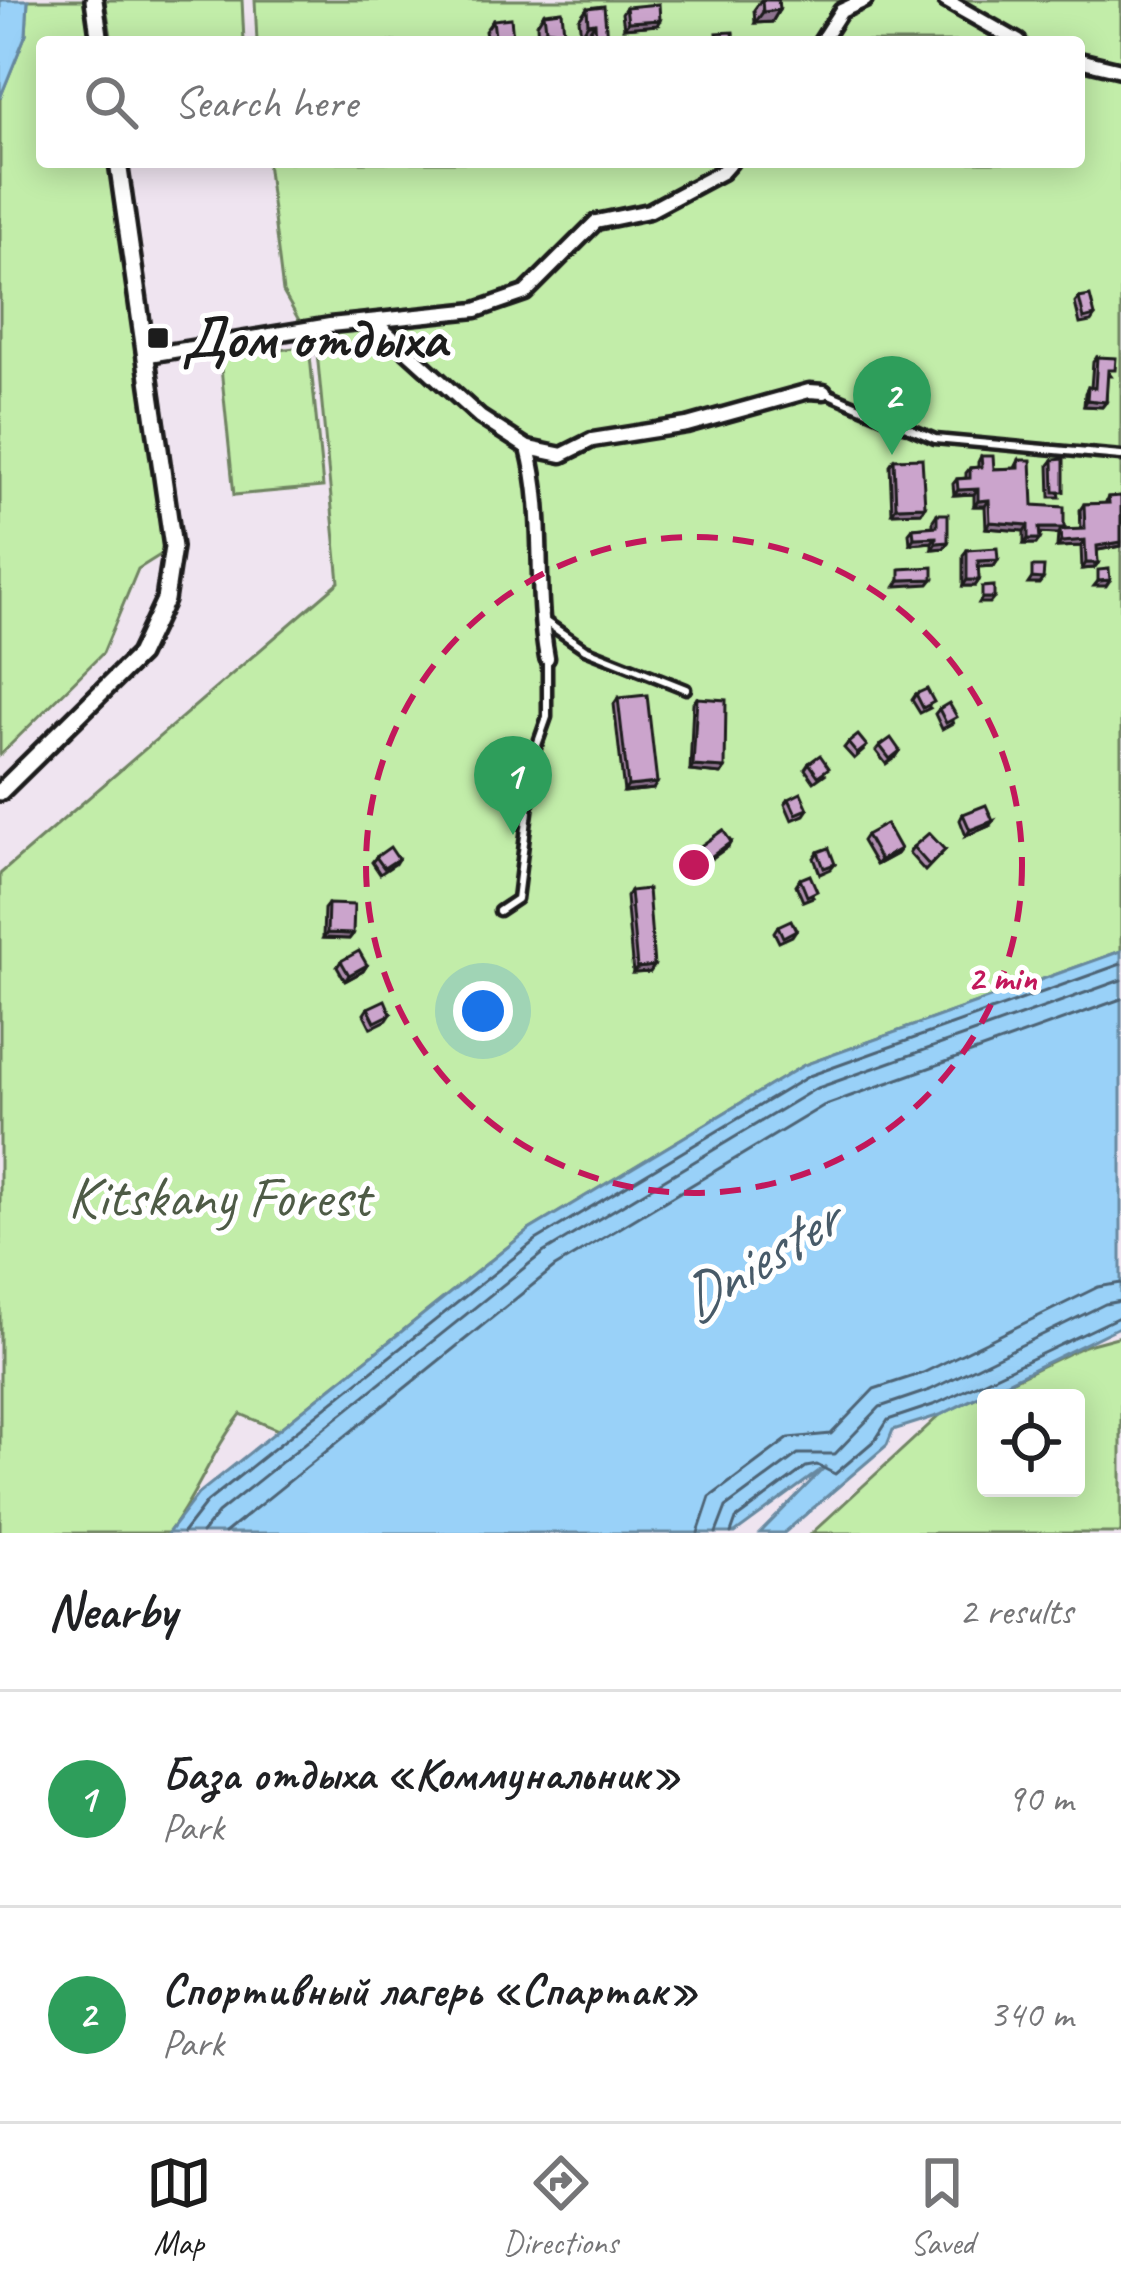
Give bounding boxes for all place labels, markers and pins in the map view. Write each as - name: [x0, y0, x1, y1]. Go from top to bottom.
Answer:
- place label: Дом отдыха: [182, 302, 451, 374]
- marker: Дом отдыха: [145, 325, 171, 351]
- pin: 2: [853, 356, 931, 455]
- pin: 1: [474, 736, 552, 835]
- centre of rings: [673, 844, 715, 886]

